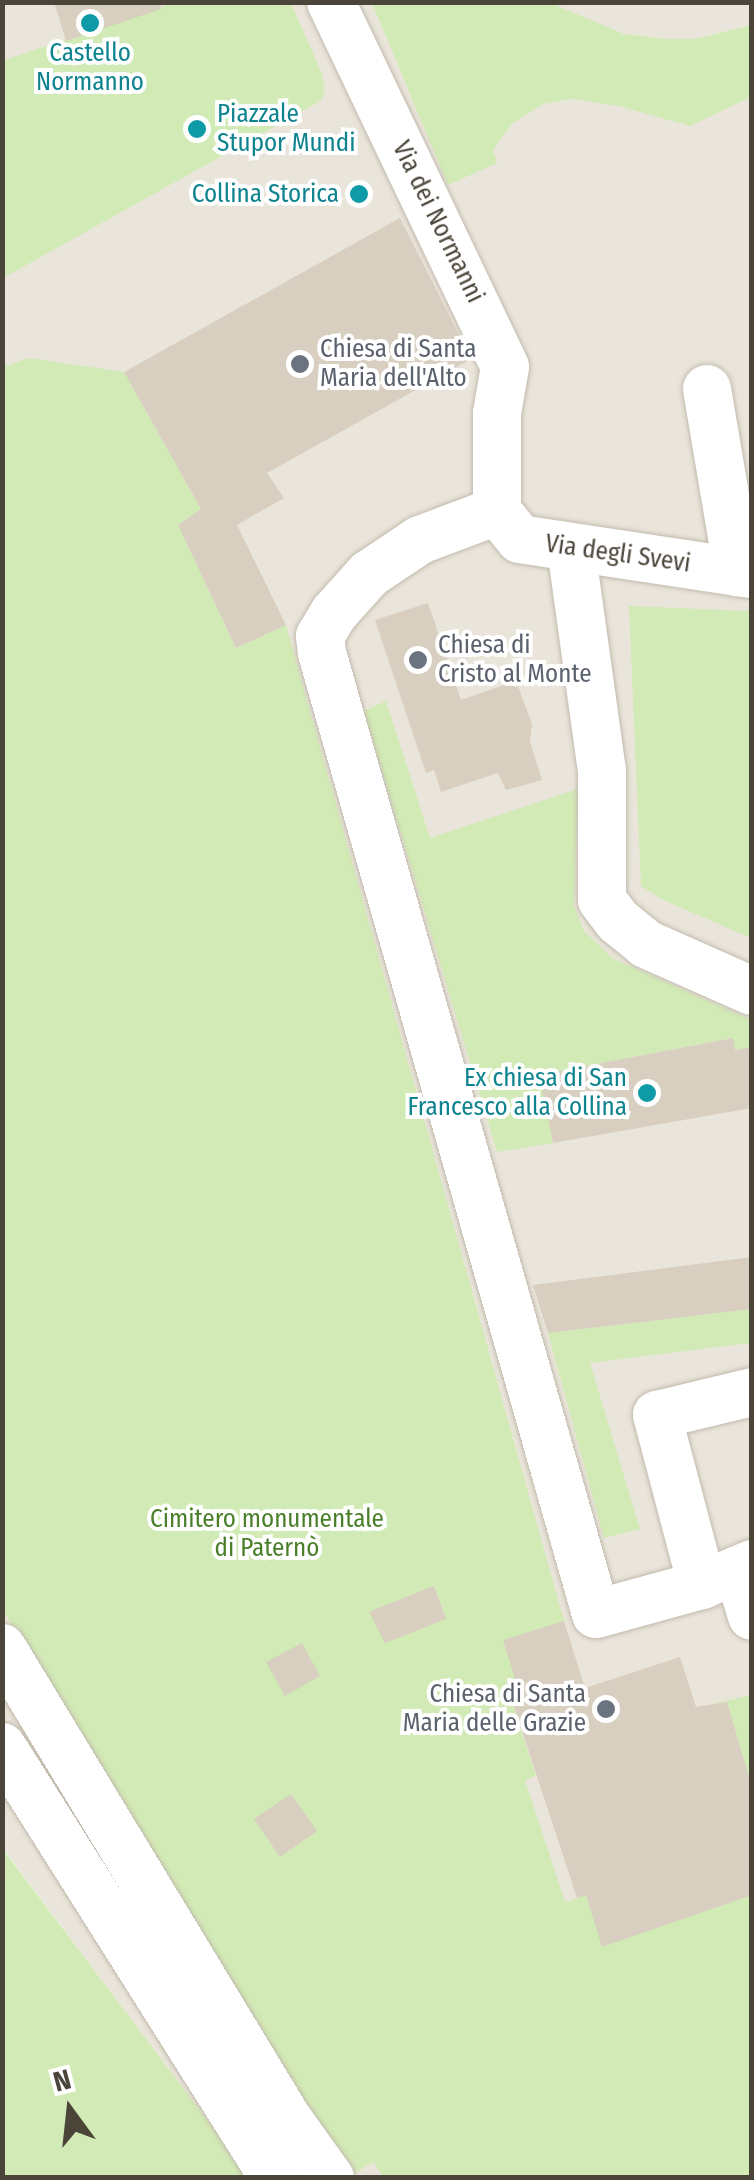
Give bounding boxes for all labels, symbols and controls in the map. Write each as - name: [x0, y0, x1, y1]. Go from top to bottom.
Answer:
- marker: Castello Normanno: [79, 12, 101, 34]
- place label: Castello Normanno: [36, 39, 144, 98]
- place label: Piazzale Stupor Mundi: [217, 100, 355, 159]
- marker: Piazzale Stupor Mundi: [186, 118, 208, 140]
- street label: Via dei Normanni: [386, 136, 490, 308]
- place label: Collina Storica: [192, 179, 339, 209]
- marker: Collina Storica: [348, 183, 370, 205]
- place label: Chiesa di Santa Maria dell'Alto: [320, 335, 477, 394]
- marker: Chiesa di Santa Maria dell'Alto: [289, 353, 311, 375]
- street label: Via degli Svevi: [543, 529, 693, 579]
- place label: Chiesa di Cristo al Monte: [438, 631, 592, 690]
- marker: Chiesa di Cristo al Monte: [407, 649, 429, 671]
- place label: Ex chiesa di San Francesco alla Collina: [408, 1064, 627, 1123]
- marker: Ex chiesa di San Francesco alla Collina: [636, 1082, 658, 1104]
- park label: Cimitero monumentale di Paternò: [150, 1505, 384, 1564]
- place label: Chiesa di Santa Maria delle Grazie: [403, 1680, 586, 1739]
- marker: Chiesa di Santa Maria delle Grazie: [595, 1698, 617, 1720]
- north arrow: [20, 2060, 120, 2160]
- text: N: [50, 2062, 74, 2099]

